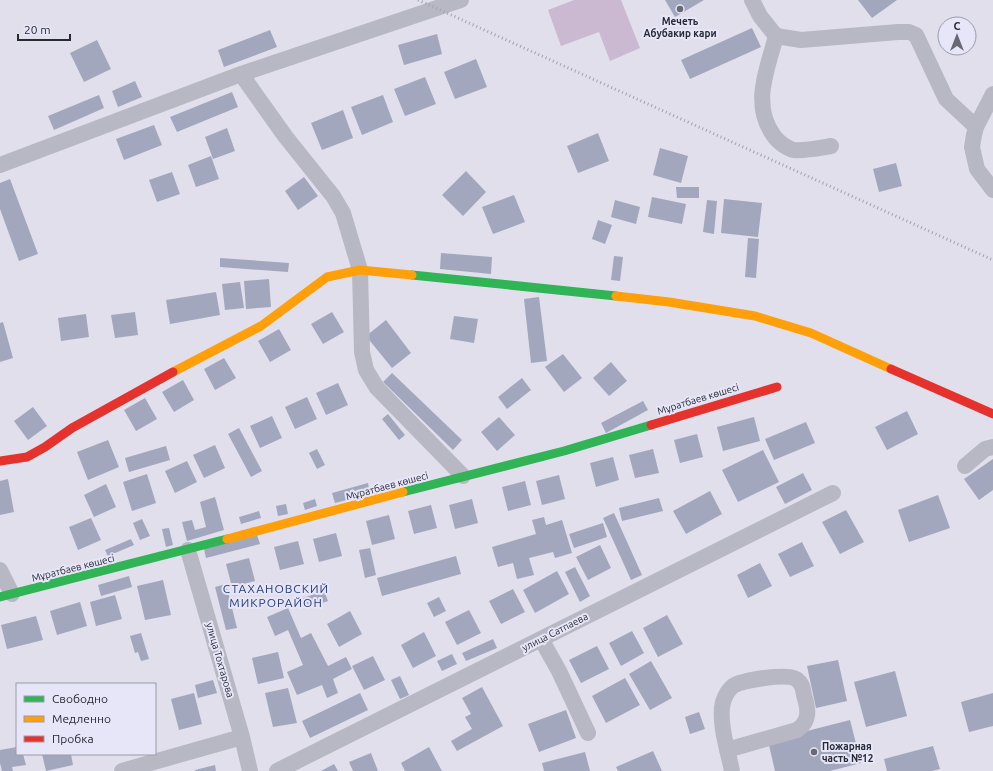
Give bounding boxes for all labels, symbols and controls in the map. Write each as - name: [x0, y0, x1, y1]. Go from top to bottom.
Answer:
- marker: Мечеть Абубакир кари: [675, 4, 685, 14]
- scale bar: [18, 16, 70, 42]
- place label: Мечеть Абубакир кари: [643, 16, 717, 39]
- north arrow: [937, 16, 977, 56]
- text: С: [953, 20, 961, 32]
- text: 20 m: [24, 23, 51, 36]
- street label: Мұратбаев көшесі: [656, 381, 740, 417]
- street label: Мұратбаев көшесі: [345, 470, 429, 502]
- street label: Мұратбаев көшесі: [31, 552, 115, 584]
- district label: СТАХАНОВСКИЙ МИКРОРАЙОН: [223, 582, 329, 609]
- street label: улица Сатпаева: [520, 611, 590, 653]
- street label: улица Тохтарова: [204, 621, 236, 699]
- legend: [16, 683, 156, 755]
- text: Свободно: [52, 692, 108, 705]
- text: Медленно: [52, 712, 111, 725]
- text: Пробка: [52, 732, 94, 745]
- place label: Пожарная часть №12: [822, 741, 874, 764]
- marker: Пожарная часть №12: [809, 747, 819, 757]

